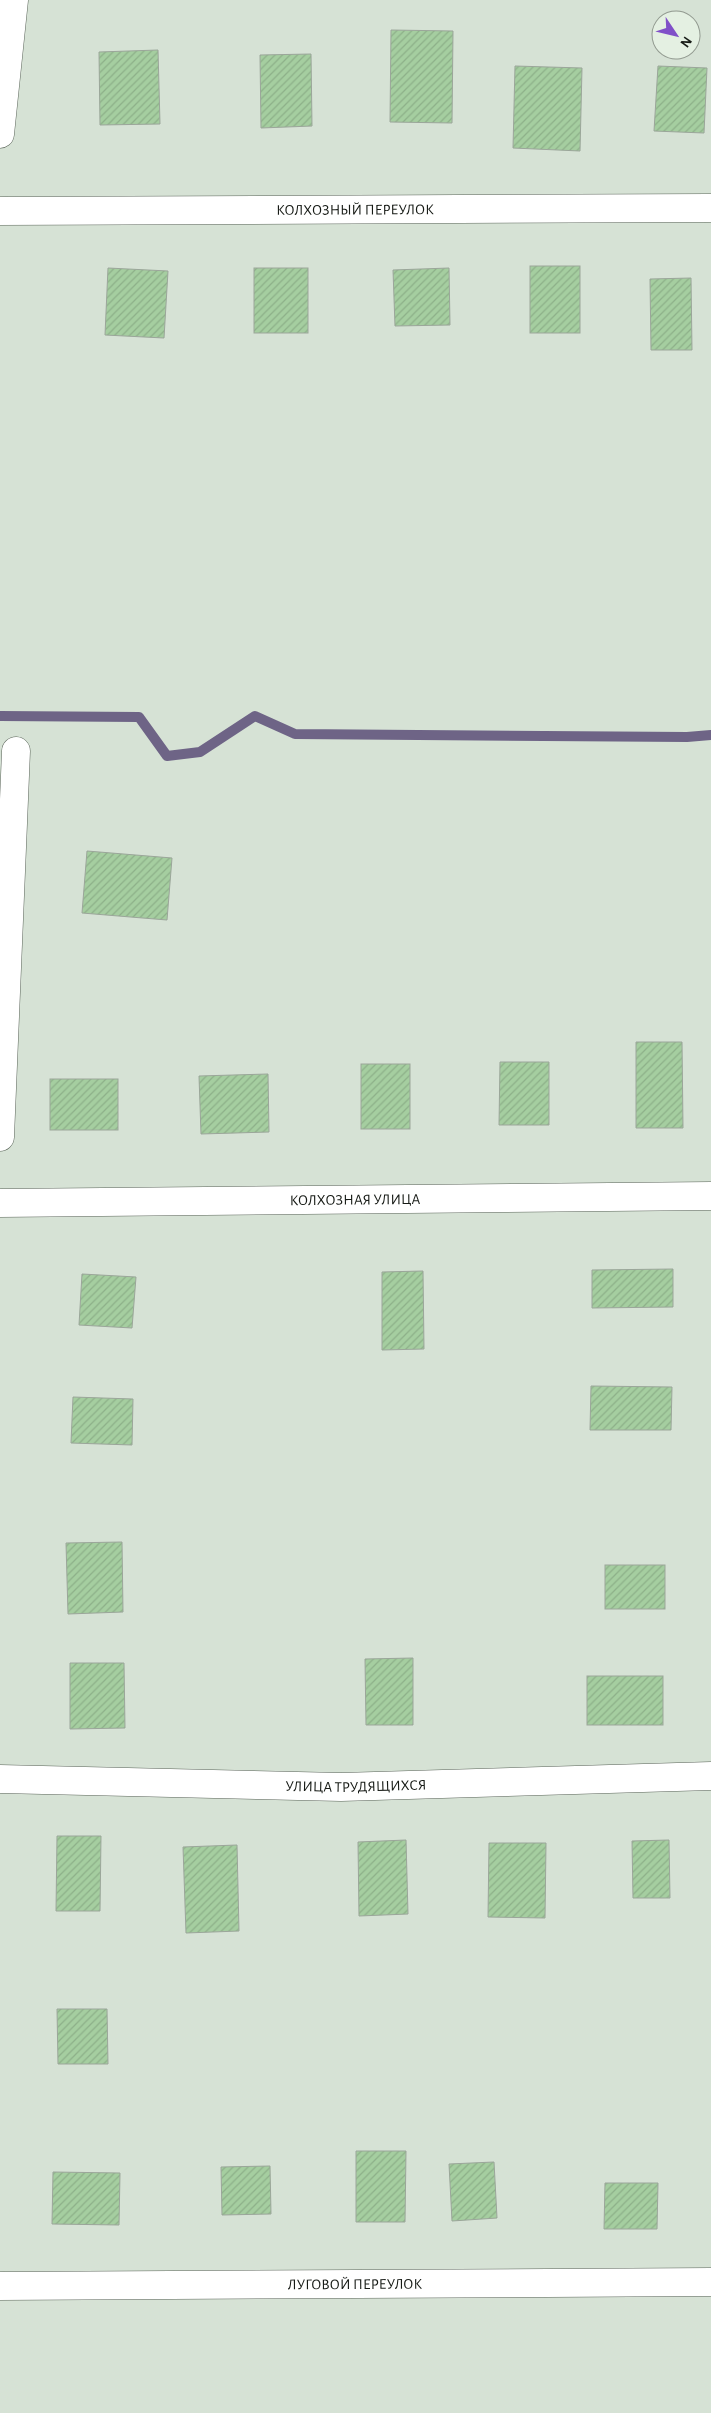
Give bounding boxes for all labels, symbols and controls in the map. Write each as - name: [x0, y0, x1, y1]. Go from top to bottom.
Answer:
- north arrow: [651, 10, 701, 60]
- text: N: [677, 34, 694, 50]
- street label: КОЛХОЗНЫЙ ПЕРЕУЛОК: [276, 202, 434, 218]
- street label: КОЛХОЗНАЯ УЛИЦА: [290, 1192, 421, 1208]
- street label: УЛИЦА ТРУДЯЩИХСЯ: [285, 1777, 427, 1795]
- street label: ЛУГОВОЙ ПЕРЕУЛОК: [288, 2277, 422, 2292]

